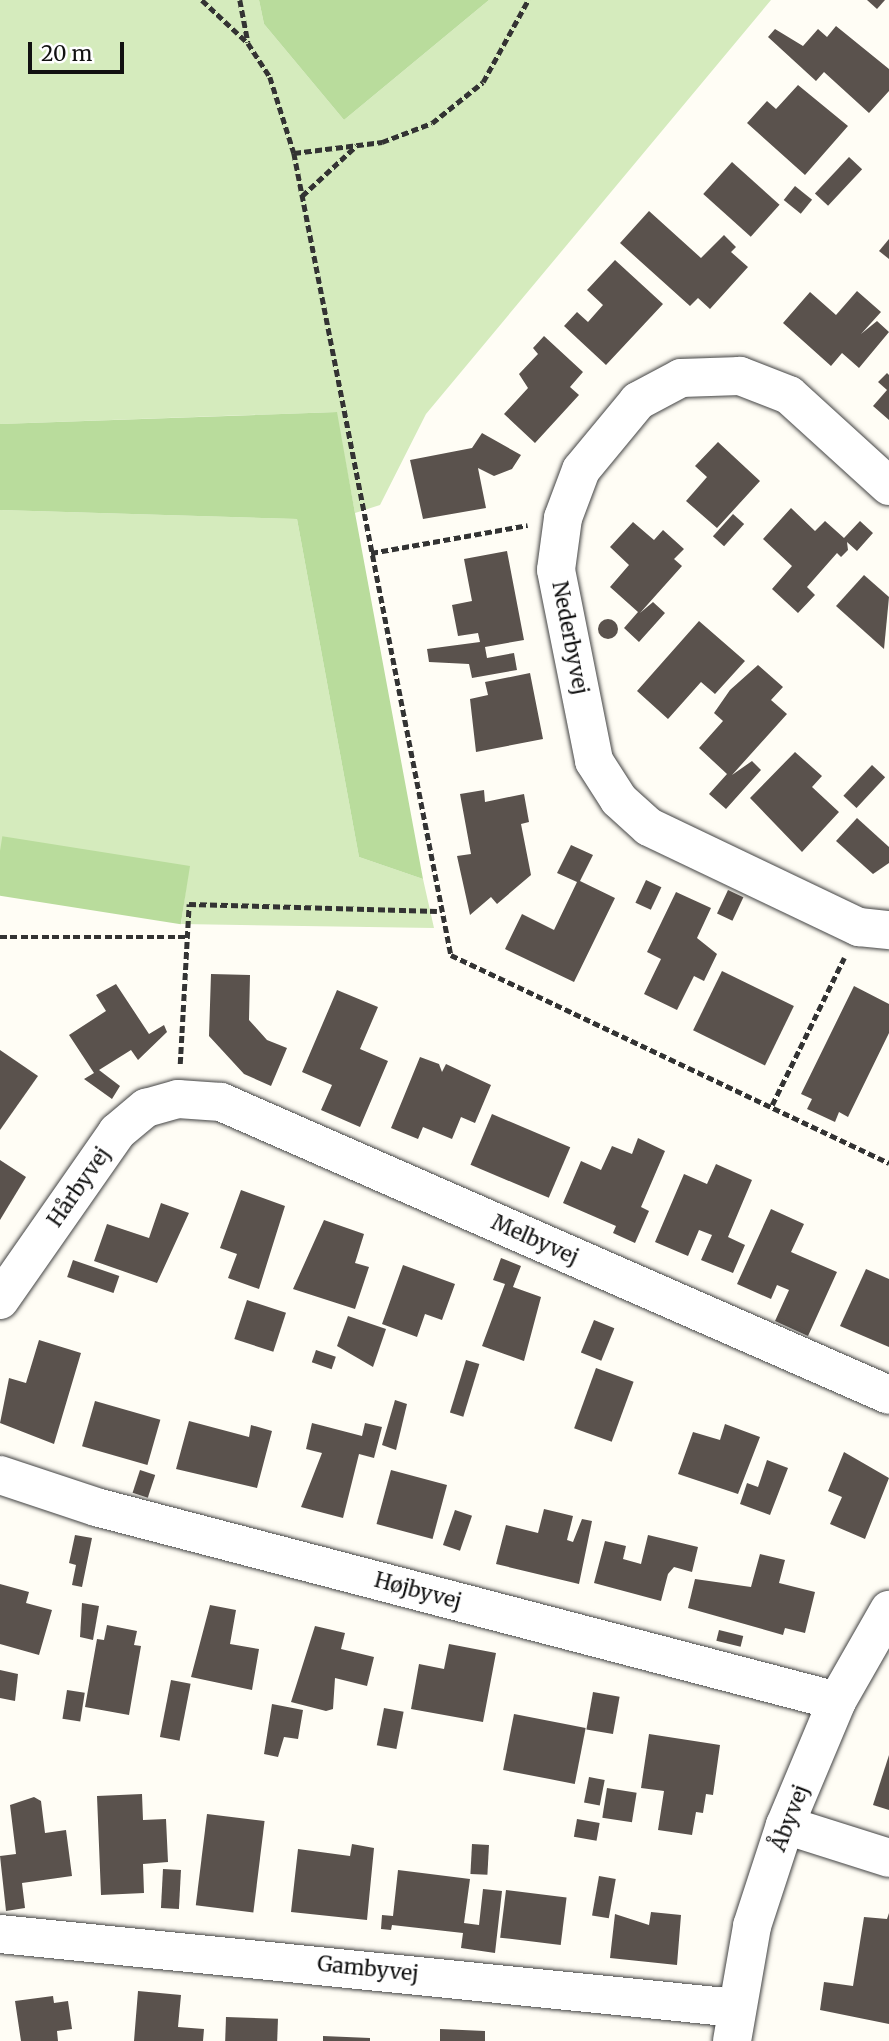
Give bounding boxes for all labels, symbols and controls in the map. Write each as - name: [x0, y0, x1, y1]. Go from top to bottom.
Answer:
- scale bar: [32, 28, 128, 72]
- text: 20 m: [41, 40, 92, 67]
- street label: Nederbyvej: [547, 579, 593, 697]
- street label: Hårbyvej: [42, 1142, 116, 1232]
- street label: Melbyvej: [488, 1210, 582, 1270]
- street label: Højbyvej: [372, 1567, 464, 1615]
- street label: Åbyvej: [766, 1781, 814, 1855]
- street label: Gambyvej: [316, 1951, 420, 1987]

